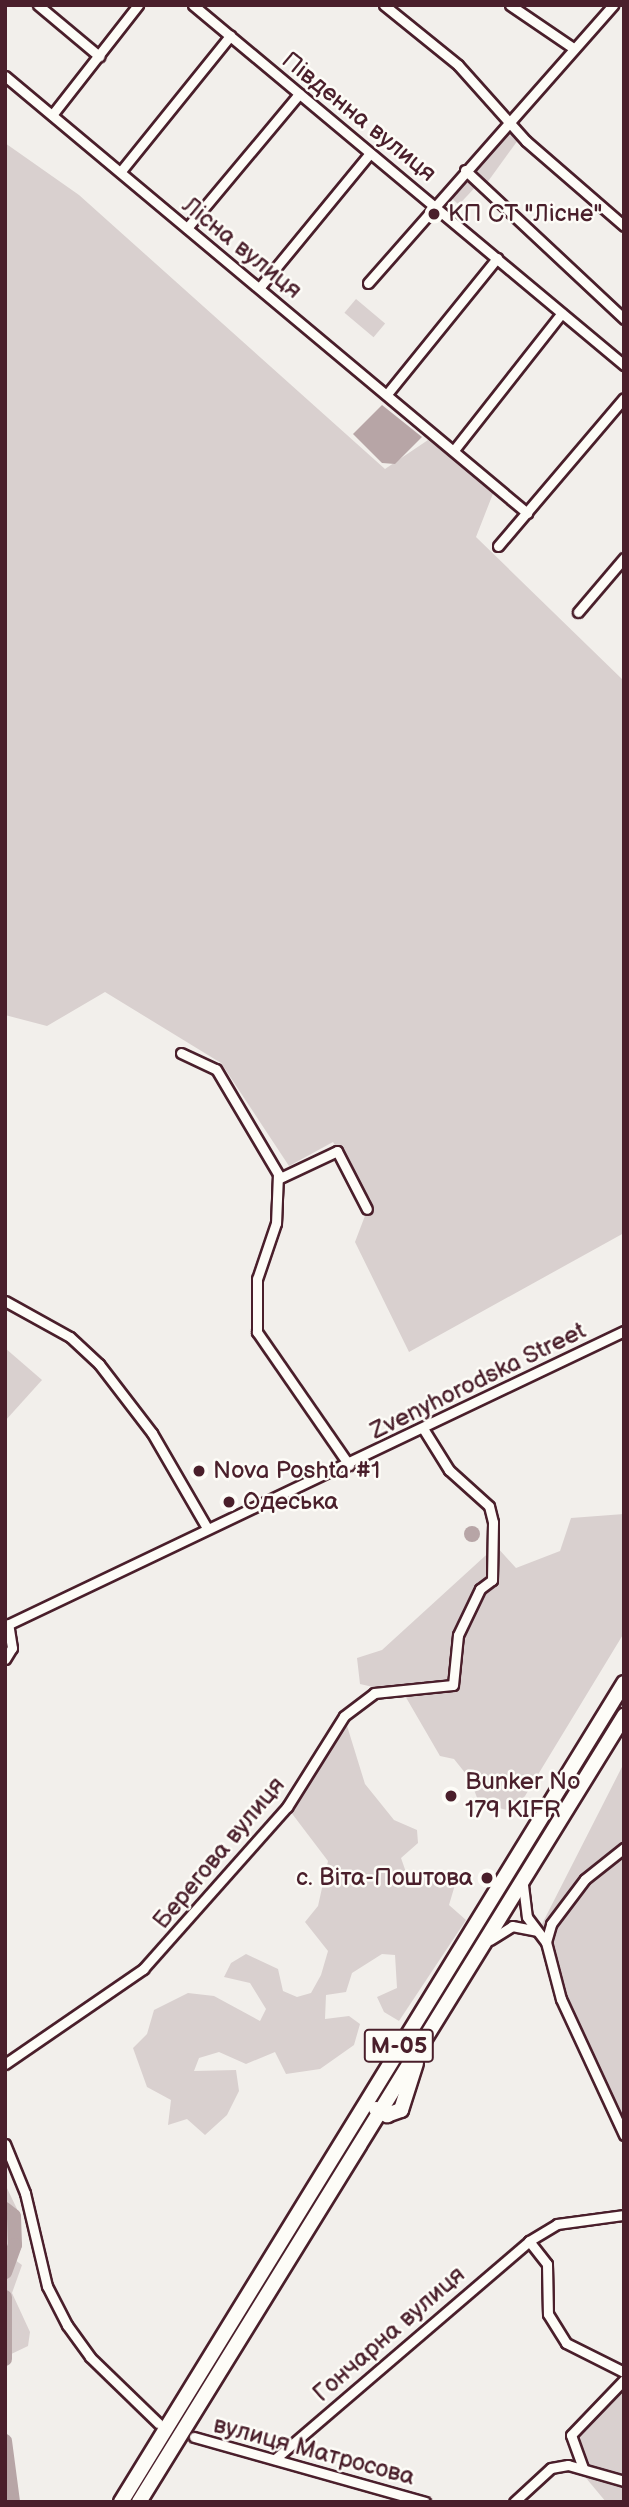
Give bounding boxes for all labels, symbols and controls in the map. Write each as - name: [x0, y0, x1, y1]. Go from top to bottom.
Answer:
- street label: Південна вулиця: [276, 46, 442, 188]
- street label: Лісна вулиця: [176, 191, 308, 305]
- place label: КП СТ "Лісне": [448, 200, 602, 228]
- marker: КП СТ "Лісне": [426, 206, 442, 222]
- street label: Zvenyhorodska Street: [366, 1316, 590, 1446]
- place label: Nova Poshta #1: [213, 1457, 380, 1485]
- marker: Nova Poshta #1: [191, 1463, 207, 1479]
- place label: Одеська: [243, 1488, 338, 1516]
- marker: Одеська: [221, 1494, 237, 1510]
- place label: Bunker No 179 KIFR: [465, 1768, 581, 1824]
- street label: Берегова вулиця: [147, 1771, 291, 1935]
- marker: Bunker No 179 KIFR: [443, 1788, 459, 1804]
- place label: с. Віта-Поштова: [296, 1864, 473, 1892]
- marker: с. Віта-Поштова: [479, 1870, 495, 1886]
- road number: М-05: [362, 2026, 436, 2066]
- street label: Гончарна вулиця: [307, 2260, 471, 2408]
- street label: вулиця Матросова: [210, 2410, 418, 2492]

